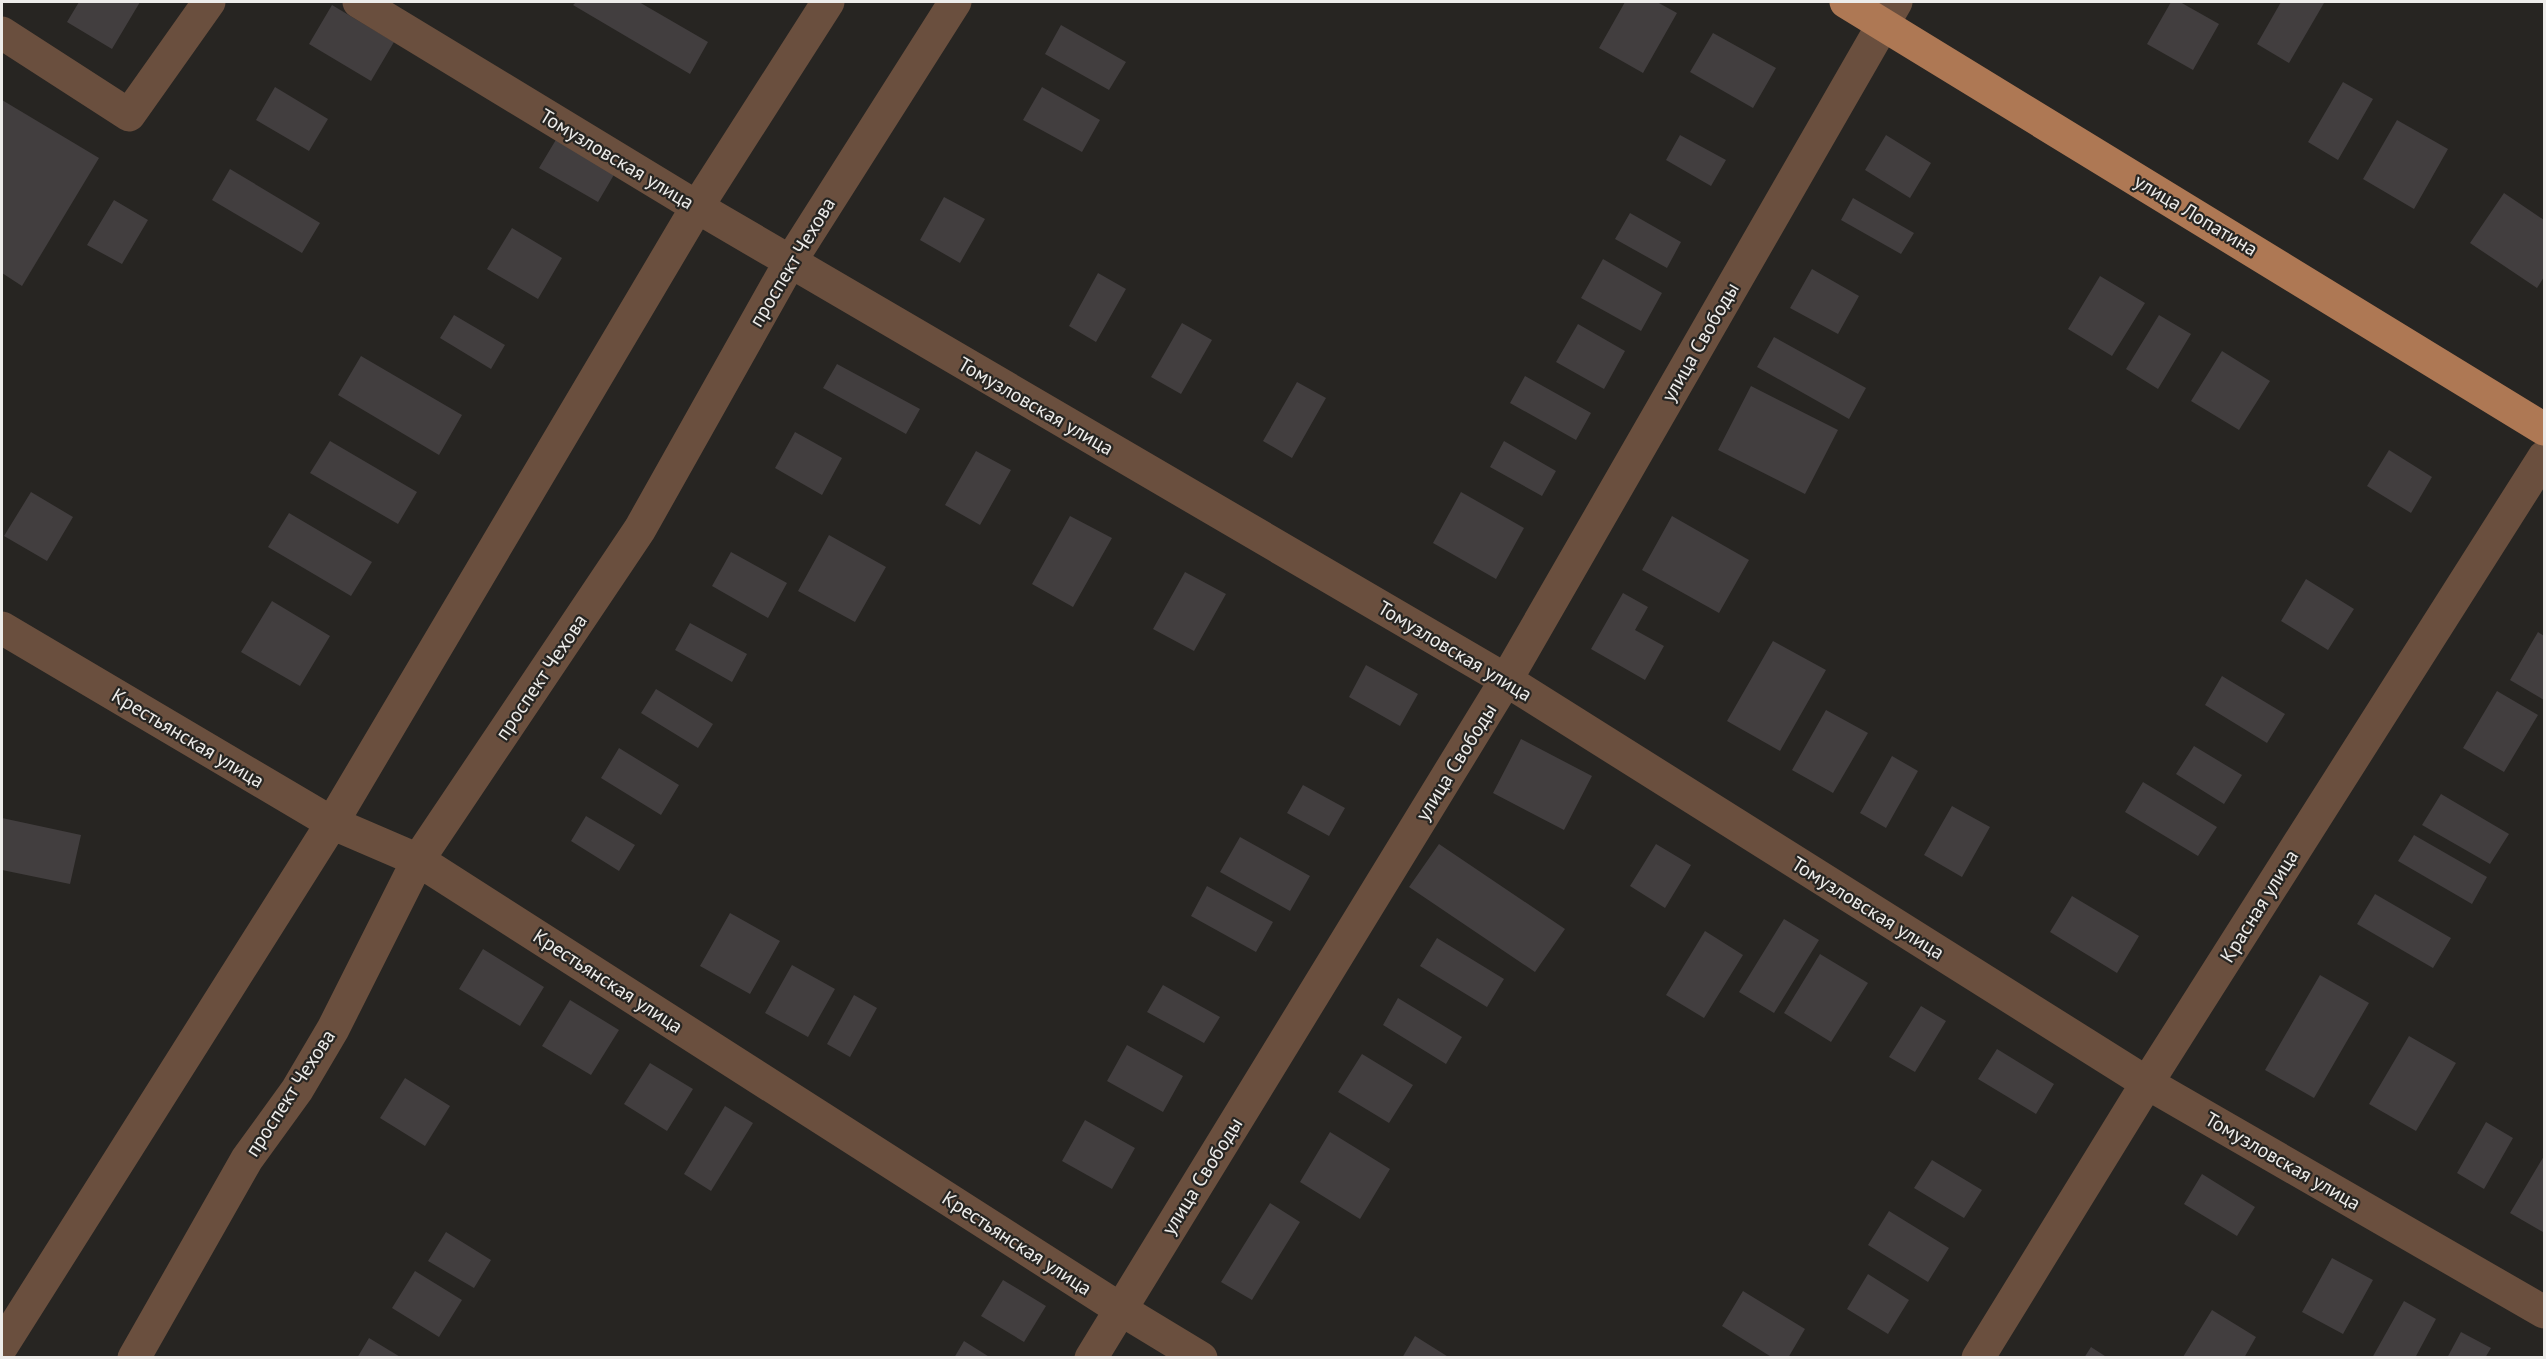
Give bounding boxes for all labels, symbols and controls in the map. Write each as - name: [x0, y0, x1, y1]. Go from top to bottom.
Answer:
- street label: Томузловская улица: [535, 103, 699, 215]
- street label: улица Лопатина: [2130, 168, 2262, 262]
- street label: проспект Чехова: [743, 192, 841, 332]
- street label: улица Свободы: [1655, 278, 1745, 406]
- street label: Томузловская улица: [954, 351, 1118, 461]
- street label: Томузловская улица: [1373, 595, 1537, 707]
- street label: проспект Чехова: [489, 609, 593, 745]
- street label: Крестьянская улица: [107, 682, 269, 794]
- street label: улица Свободы: [1410, 698, 1502, 826]
- street label: Красная улица: [2214, 845, 2304, 967]
- street label: Томузловская улица: [1787, 851, 1949, 965]
- street label: Крестьянская улица: [528, 923, 688, 1039]
- street label: проспект Чехова: [239, 1024, 341, 1162]
- street label: Томузловская улица: [2201, 1106, 2365, 1216]
- street label: улица Свободы: [1156, 1112, 1248, 1240]
- street label: Крестьянская улица: [937, 1185, 1097, 1301]

